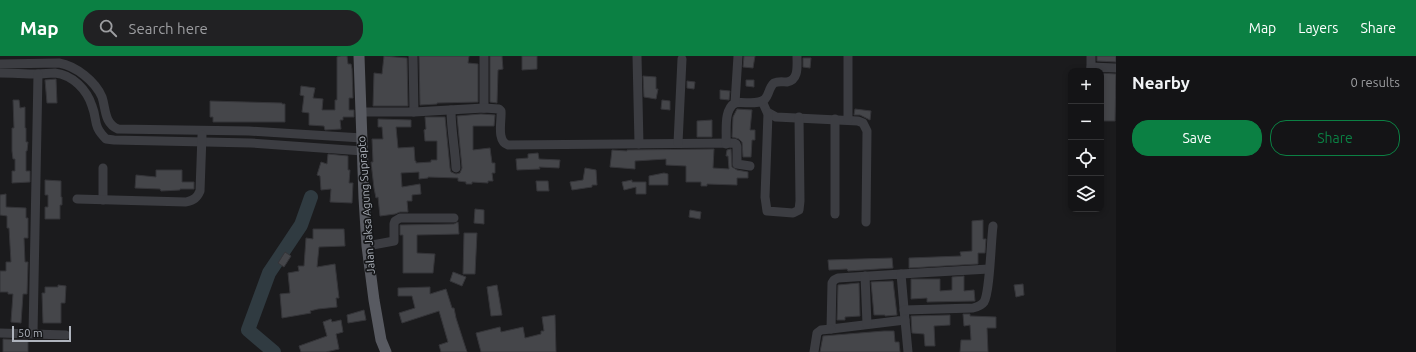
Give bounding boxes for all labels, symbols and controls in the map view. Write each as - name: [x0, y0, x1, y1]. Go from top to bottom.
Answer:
- search box: [83, 10, 363, 46]
- text: Map: [20, 17, 59, 39]
- icon: search: [97, 17, 119, 39]
- text: Search here: [129, 20, 208, 37]
- text: Map: [1249, 20, 1276, 36]
- text: Layers: [1298, 20, 1338, 36]
- text: Share: [1360, 20, 1396, 36]
- map controls: [1068, 68, 1104, 212]
- button: +: [1068, 68, 1104, 104]
- text: Nearby: [1132, 73, 1190, 92]
- text: 0 results: [1350, 75, 1400, 89]
- button: −: [1068, 104, 1104, 140]
- button: Save: [1132, 120, 1262, 156]
- button: Share: [1270, 120, 1400, 156]
- street label: Jalan Jaksa Agung Suprapto: [355, 136, 377, 274]
- button: locate: [1068, 140, 1104, 176]
- button: layers: [1068, 176, 1104, 212]
- scale bar: [12, 324, 71, 343]
- text: 50 m: [18, 327, 42, 339]

